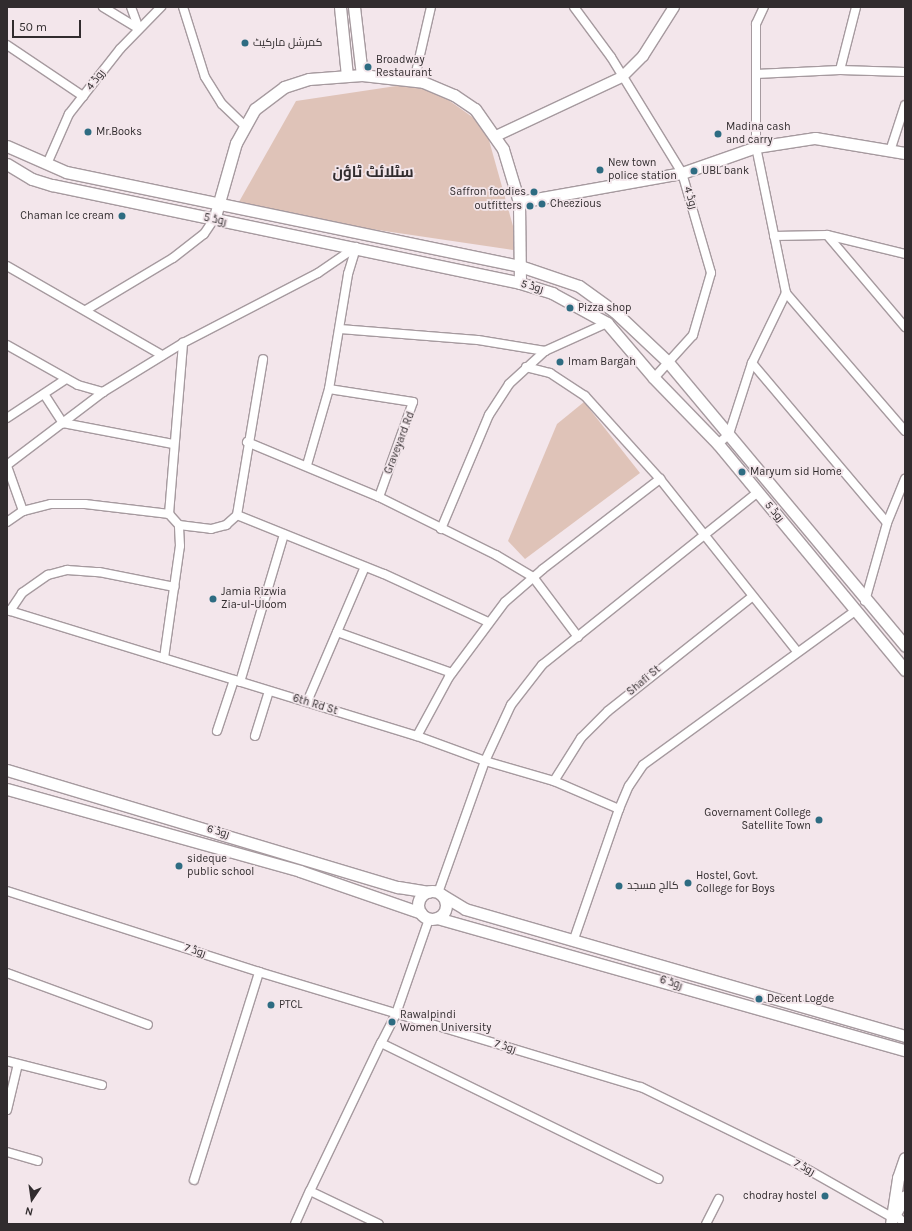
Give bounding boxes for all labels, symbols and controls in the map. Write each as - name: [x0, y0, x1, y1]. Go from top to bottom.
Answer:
- scale bar: [14, 12, 83, 38]
- text: 50 m: [19, 20, 47, 34]
- place label: کمرشل مارکیٹ: [253, 36, 322, 50]
- marker: کمرشل مارکیٹ: [240, 38, 250, 48]
- place label: Broadway Restaurant: [376, 54, 432, 80]
- marker: Broadway Restaurant: [363, 62, 373, 72]
- street label: روڈ 4: [84, 67, 108, 93]
- place label: Madina cash and carry: [726, 121, 791, 147]
- place label: Mr.Books: [96, 125, 142, 139]
- marker: Mr.Books: [83, 127, 93, 137]
- marker: Madina cash and carry: [713, 129, 723, 139]
- place label: New town police station: [608, 157, 677, 183]
- district label: سٹلائٹ ٹاؤن: [332, 164, 414, 182]
- place label: UBL bank: [702, 164, 749, 178]
- marker: New town police station: [595, 165, 605, 175]
- marker: UBL bank: [689, 166, 699, 176]
- place label: Saffron foodies: [450, 185, 526, 199]
- street label: روڈ 4: [680, 185, 700, 211]
- marker: Saffron foodies: [529, 187, 539, 197]
- place label: Cheezious: [550, 197, 602, 211]
- place label: outfitters: [474, 199, 522, 213]
- marker: Cheezious: [537, 199, 547, 209]
- marker: outfitters: [525, 201, 535, 211]
- place label: Chaman Ice cream: [20, 209, 114, 223]
- marker: Chaman Ice cream: [117, 211, 127, 221]
- street label: روڈ 5: [202, 211, 228, 229]
- street label: روڈ 5: [519, 277, 545, 297]
- place label: Pizza shop: [578, 301, 631, 315]
- marker: Pizza shop: [565, 303, 575, 313]
- place label: Imam Bargah: [568, 355, 636, 369]
- marker: Imam Bargah: [555, 357, 565, 367]
- street label: Graveyard Rd: [382, 410, 418, 476]
- place label: Maryum sid Home: [750, 465, 842, 479]
- marker: Maryum sid Home: [737, 467, 747, 477]
- street label: روڈ 5: [762, 499, 786, 525]
- place label: Jamia Rizwia Zia-ul-Uloom: [221, 586, 287, 612]
- marker: Jamia Rizwia Zia-ul-Uloom: [208, 594, 218, 604]
- street label: Shafi St: [625, 663, 663, 699]
- street label: 6th Rd St: [291, 692, 339, 718]
- place label: Governament College Satellite Town: [704, 807, 811, 833]
- marker: Governament College Satellite Town: [814, 815, 824, 825]
- street label: روڈ 6: [205, 822, 231, 842]
- place label: sideque public school: [187, 853, 254, 879]
- marker: sideque public school: [174, 861, 184, 871]
- place label: Hostel, Govt. College for Boys: [696, 870, 775, 896]
- marker: Hostel, Govt. College for Boys: [683, 878, 693, 888]
- place label: کالج مسجد: [627, 879, 679, 893]
- marker: کالج مسجد: [614, 881, 624, 891]
- street label: روڈ 7: [183, 941, 207, 961]
- street label: روڈ 6: [658, 973, 684, 993]
- place label: Decent Logde: [767, 992, 834, 1006]
- marker: Decent Logde: [754, 994, 764, 1004]
- place label: PTCL: [279, 998, 302, 1012]
- marker: PTCL: [266, 1000, 276, 1010]
- place label: Rawalpindi Women University: [400, 1009, 491, 1035]
- marker: Rawalpindi Women University: [387, 1017, 397, 1027]
- street label: روڈ 7: [493, 1037, 517, 1057]
- street label: روڈ 7: [791, 1157, 817, 1179]
- north arrow: [12, 1179, 52, 1219]
- place label: chodray hostel: [743, 1189, 817, 1203]
- marker: chodray hostel: [820, 1191, 830, 1201]
- text: N: [24, 1204, 35, 1218]

